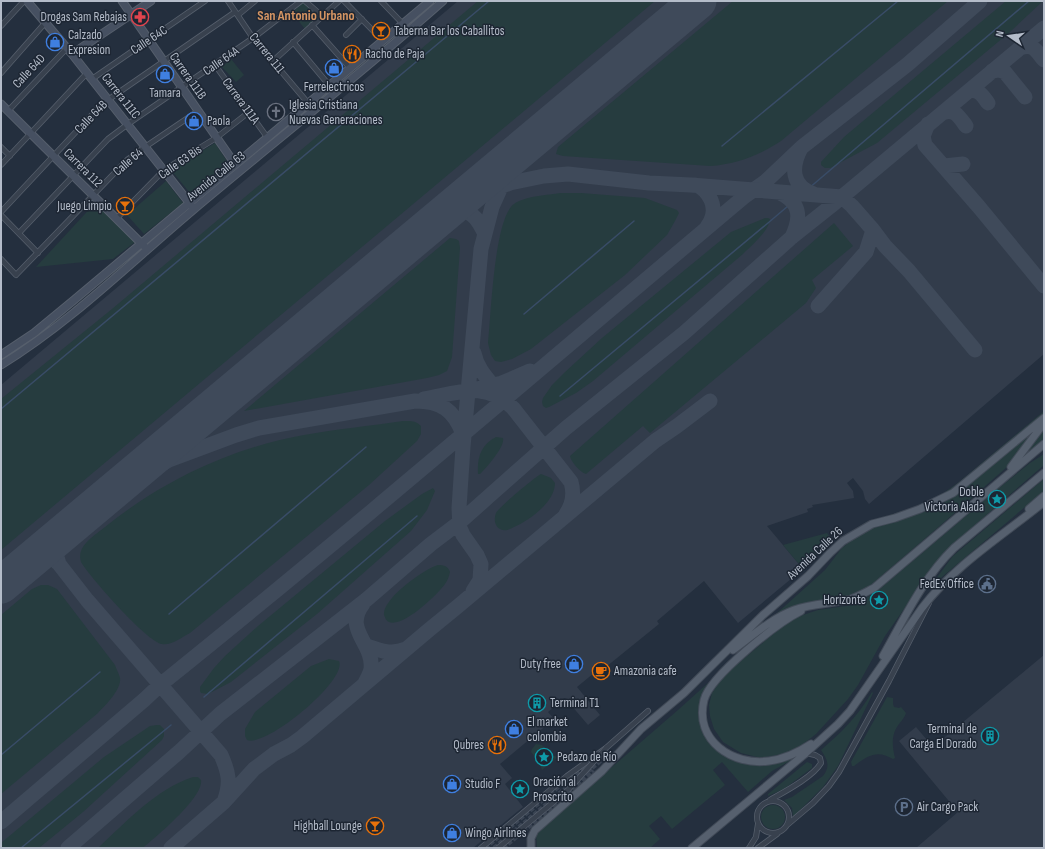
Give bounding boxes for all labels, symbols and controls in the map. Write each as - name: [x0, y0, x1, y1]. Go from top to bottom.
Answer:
- pharmacy icon: Drogas Sam Rebajas: [130, 7, 150, 27]
- district label: San Antonio Urbano: [257, 7, 355, 24]
- place label: Drogas Sam Rebajas: [41, 9, 127, 25]
- north arrow: [989, 16, 1029, 56]
- bar icon: Taberna Bar los Caballitos: [371, 21, 391, 41]
- street label: Calle 64C: [128, 22, 170, 58]
- place label: Taberna Bar los Caballitos: [394, 23, 505, 39]
- place label: Calzado Expresion: [68, 27, 110, 58]
- street label: Carrera 111: [246, 29, 289, 77]
- text: N: [993, 29, 1007, 38]
- shop icon: Calzado Expresion: [45, 32, 65, 52]
- street label: Calle 64A: [200, 43, 242, 79]
- restaurant icon: Racho de Paja: [342, 44, 362, 64]
- place label: Racho de Paja: [365, 46, 424, 62]
- street label: Carrera 111B: [166, 49, 210, 103]
- street label: Calle 64D: [9, 51, 49, 91]
- shop icon: Ferrelectricos: [324, 58, 344, 78]
- shop icon: Tamara: [155, 64, 175, 84]
- street label: Carrera 111C: [98, 70, 144, 122]
- street label: Carrera 111A: [219, 75, 263, 128]
- place label: Ferrelectricos: [304, 79, 365, 95]
- place label: Tamara: [149, 85, 181, 101]
- street label: Calle 64B: [71, 97, 111, 137]
- place label: Iglesia Cristiana Nuevas Generaciones: [289, 97, 383, 128]
- church icon: Iglesia Cristiana Nuevas Generaciones: [266, 102, 286, 122]
- shop icon: Paola: [184, 111, 204, 131]
- place label: Paola: [207, 113, 230, 129]
- street label: Calle 63 Bis: [155, 141, 205, 183]
- street label: Calle 64: [110, 144, 147, 179]
- street label: Carrera 112: [60, 145, 106, 191]
- street label: Avenida Calle 63: [183, 148, 248, 205]
- bar icon: Juego Limpio: [115, 196, 135, 216]
- place label: Juego Limpio: [56, 198, 112, 214]
- place label: Doble Victoria Alada: [925, 484, 984, 515]
- place icon: Doble Victoria Alada: [987, 489, 1007, 509]
- street label: Avenida Calle 26: [783, 523, 846, 584]
- public building icon: FedEx Office: [977, 574, 997, 594]
- place label: FedEx Office: [920, 576, 974, 592]
- place icon: Horizonte: [869, 590, 889, 610]
- place label: Horizonte: [823, 592, 866, 608]
- shop icon: Duty free: [564, 654, 584, 674]
- place label: Duty free: [520, 656, 561, 672]
- cafe icon: Amazonia cafe: [591, 661, 611, 681]
- place label: Amazonia cafe: [613, 663, 677, 679]
- building icon: Terminal T1: [527, 693, 547, 713]
- place label: Terminal T1: [550, 695, 600, 711]
- place label: El market colombia: [527, 714, 568, 745]
- shop icon: El market colombia: [504, 719, 524, 739]
- place label: Terminal de Carga El Dorado: [909, 721, 977, 752]
- building icon: Terminal de Carga El Dorado: [980, 726, 1000, 746]
- restaurant icon: Qubres: [487, 735, 507, 755]
- place label: Qubres: [453, 737, 484, 753]
- place icon: Pedazo de Río: [534, 747, 554, 767]
- place label: Pedazo de Río: [557, 749, 617, 765]
- shop icon: Studio F: [442, 774, 462, 794]
- place label: Oración al Proscrito: [533, 774, 576, 805]
- place label: Studio F: [465, 776, 500, 792]
- place icon: Oración al Proscrito: [510, 779, 530, 799]
- parking icon: Air Cargo Pack: [894, 797, 914, 817]
- place label: Air Cargo Pack: [916, 799, 978, 815]
- bar icon: Highball Lounge: [365, 816, 385, 836]
- place label: Highball Lounge: [294, 818, 362, 834]
- shop icon: Wingo Airlines: [442, 823, 462, 843]
- place label: Wingo Airlines: [465, 825, 527, 841]

